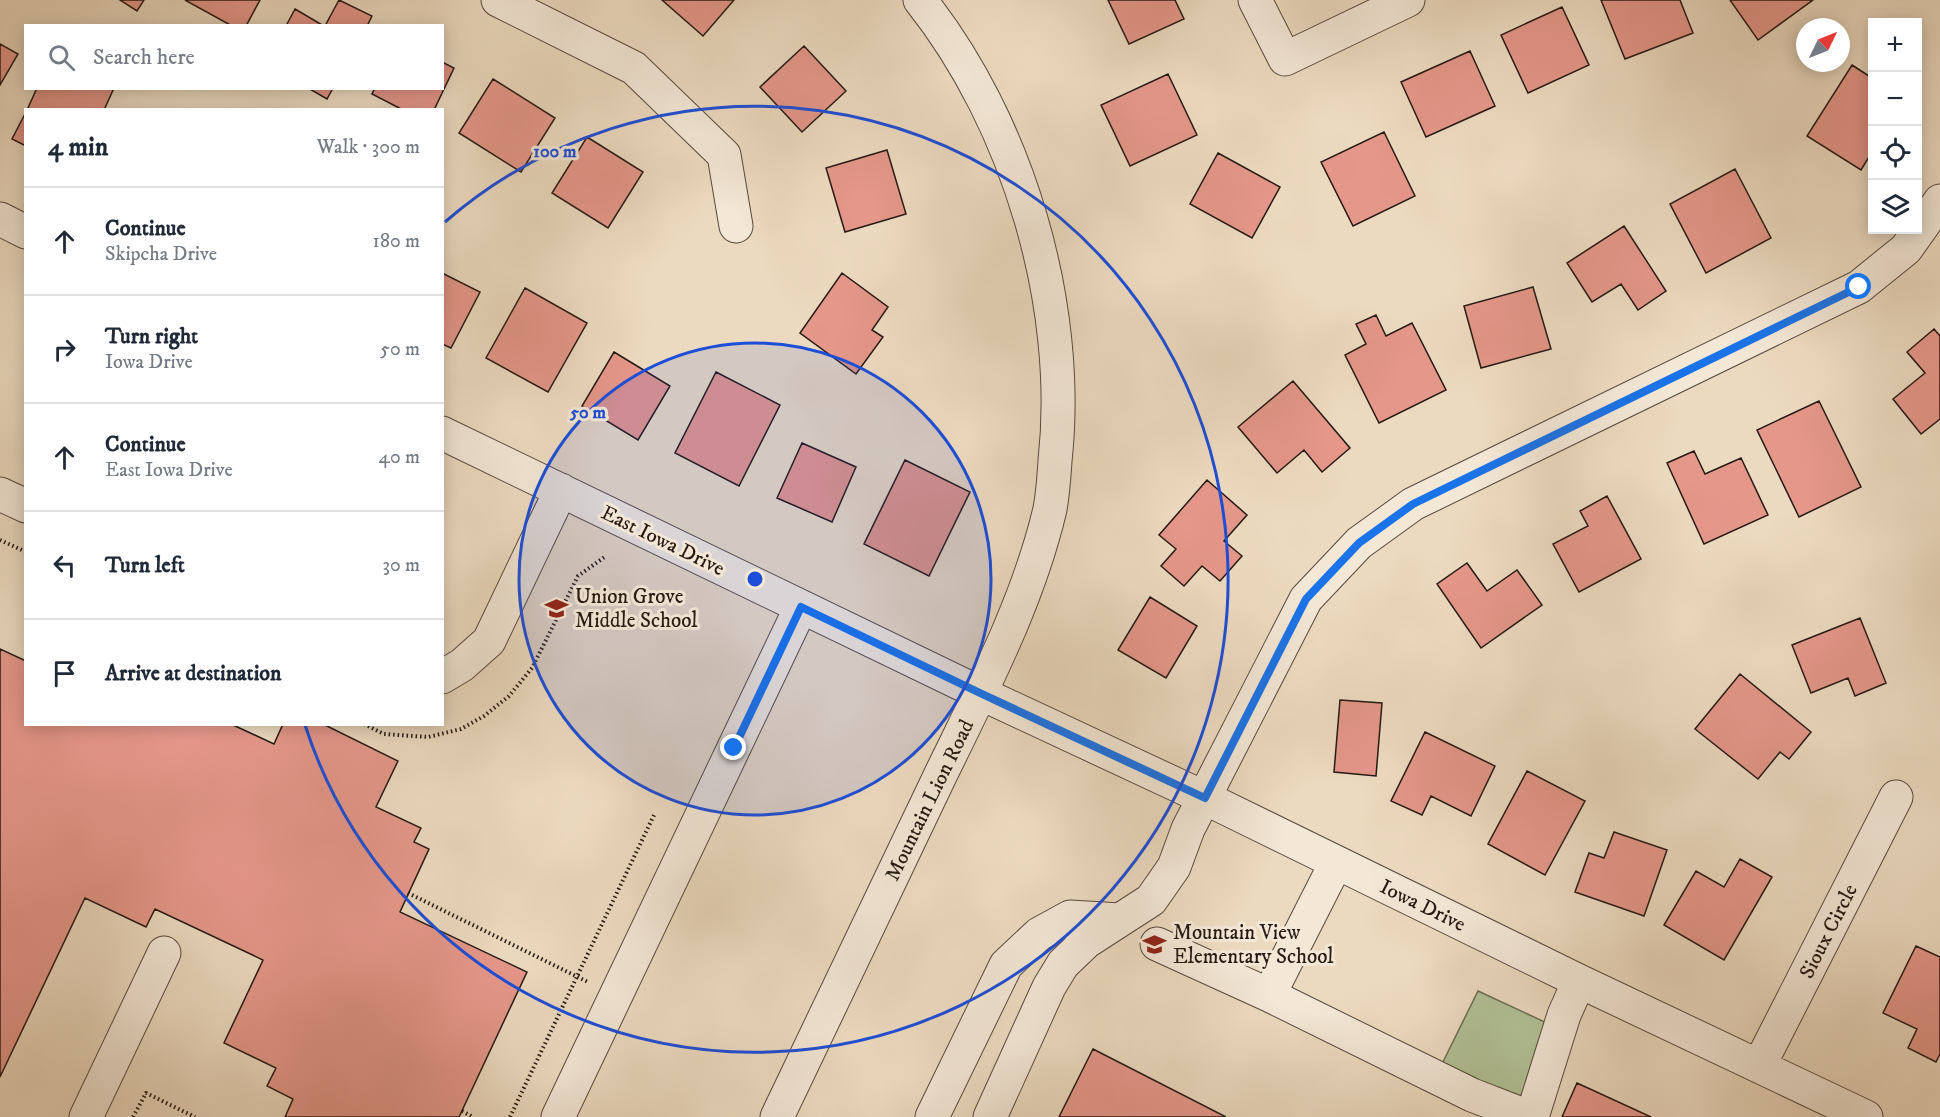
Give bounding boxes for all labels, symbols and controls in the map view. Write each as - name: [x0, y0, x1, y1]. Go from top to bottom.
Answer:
- north arrow: [1796, 18, 1850, 72]
- map controls: [1868, 18, 1922, 234]
- button: +: [1868, 18, 1922, 72]
- search box: [24, 24, 444, 90]
- icon: search: [45, 41, 78, 74]
- text: Search here: [93, 44, 195, 71]
- button: −: [1868, 72, 1922, 126]
- button: locate: [1868, 126, 1922, 180]
- text: 4 min: [48, 131, 108, 164]
- text: Walk · 300 m: [317, 135, 420, 160]
- text: 100 m: [533, 141, 577, 163]
- button: layers: [1868, 180, 1922, 234]
- text: Continue: [105, 215, 186, 242]
- icon: ahead: [48, 225, 81, 258]
- text: 180 m: [373, 229, 420, 254]
- text: Skipcha Drive: [105, 242, 217, 267]
- route start: [1845, 273, 1871, 299]
- text: Turn right: [105, 323, 198, 350]
- icon: right: [48, 333, 81, 366]
- text: 50 m: [380, 337, 420, 362]
- text: Iowa Drive: [105, 350, 193, 375]
- text: 50 m: [569, 402, 606, 424]
- text: Continue: [105, 431, 186, 458]
- icon: ahead: [48, 441, 81, 474]
- text: 40 m: [378, 445, 420, 470]
- text: East Iowa Drive: [105, 458, 233, 483]
- street label: East Iowa Drive: [597, 500, 729, 582]
- icon: left: [48, 549, 81, 582]
- text: Turn left: [105, 552, 185, 579]
- text: 30 m: [382, 553, 420, 578]
- centre of rings: [745, 569, 765, 589]
- place label: Union Grove Middle School: [575, 584, 698, 634]
- school or university icon: Union Grove Middle School: [544, 595, 570, 621]
- icon: arrive: [48, 657, 81, 690]
- text: Arrive at destination: [105, 660, 282, 687]
- street label: Mountain Lion Road: [880, 715, 980, 885]
- route end: [720, 734, 746, 760]
- street label: Iowa Drive: [1375, 874, 1470, 938]
- street label: Sioux Circle: [1794, 880, 1864, 983]
- place label: Mountain View Elementary School: [1173, 920, 1334, 970]
- school or university icon: Mountain View Elementary School: [1142, 931, 1168, 957]

